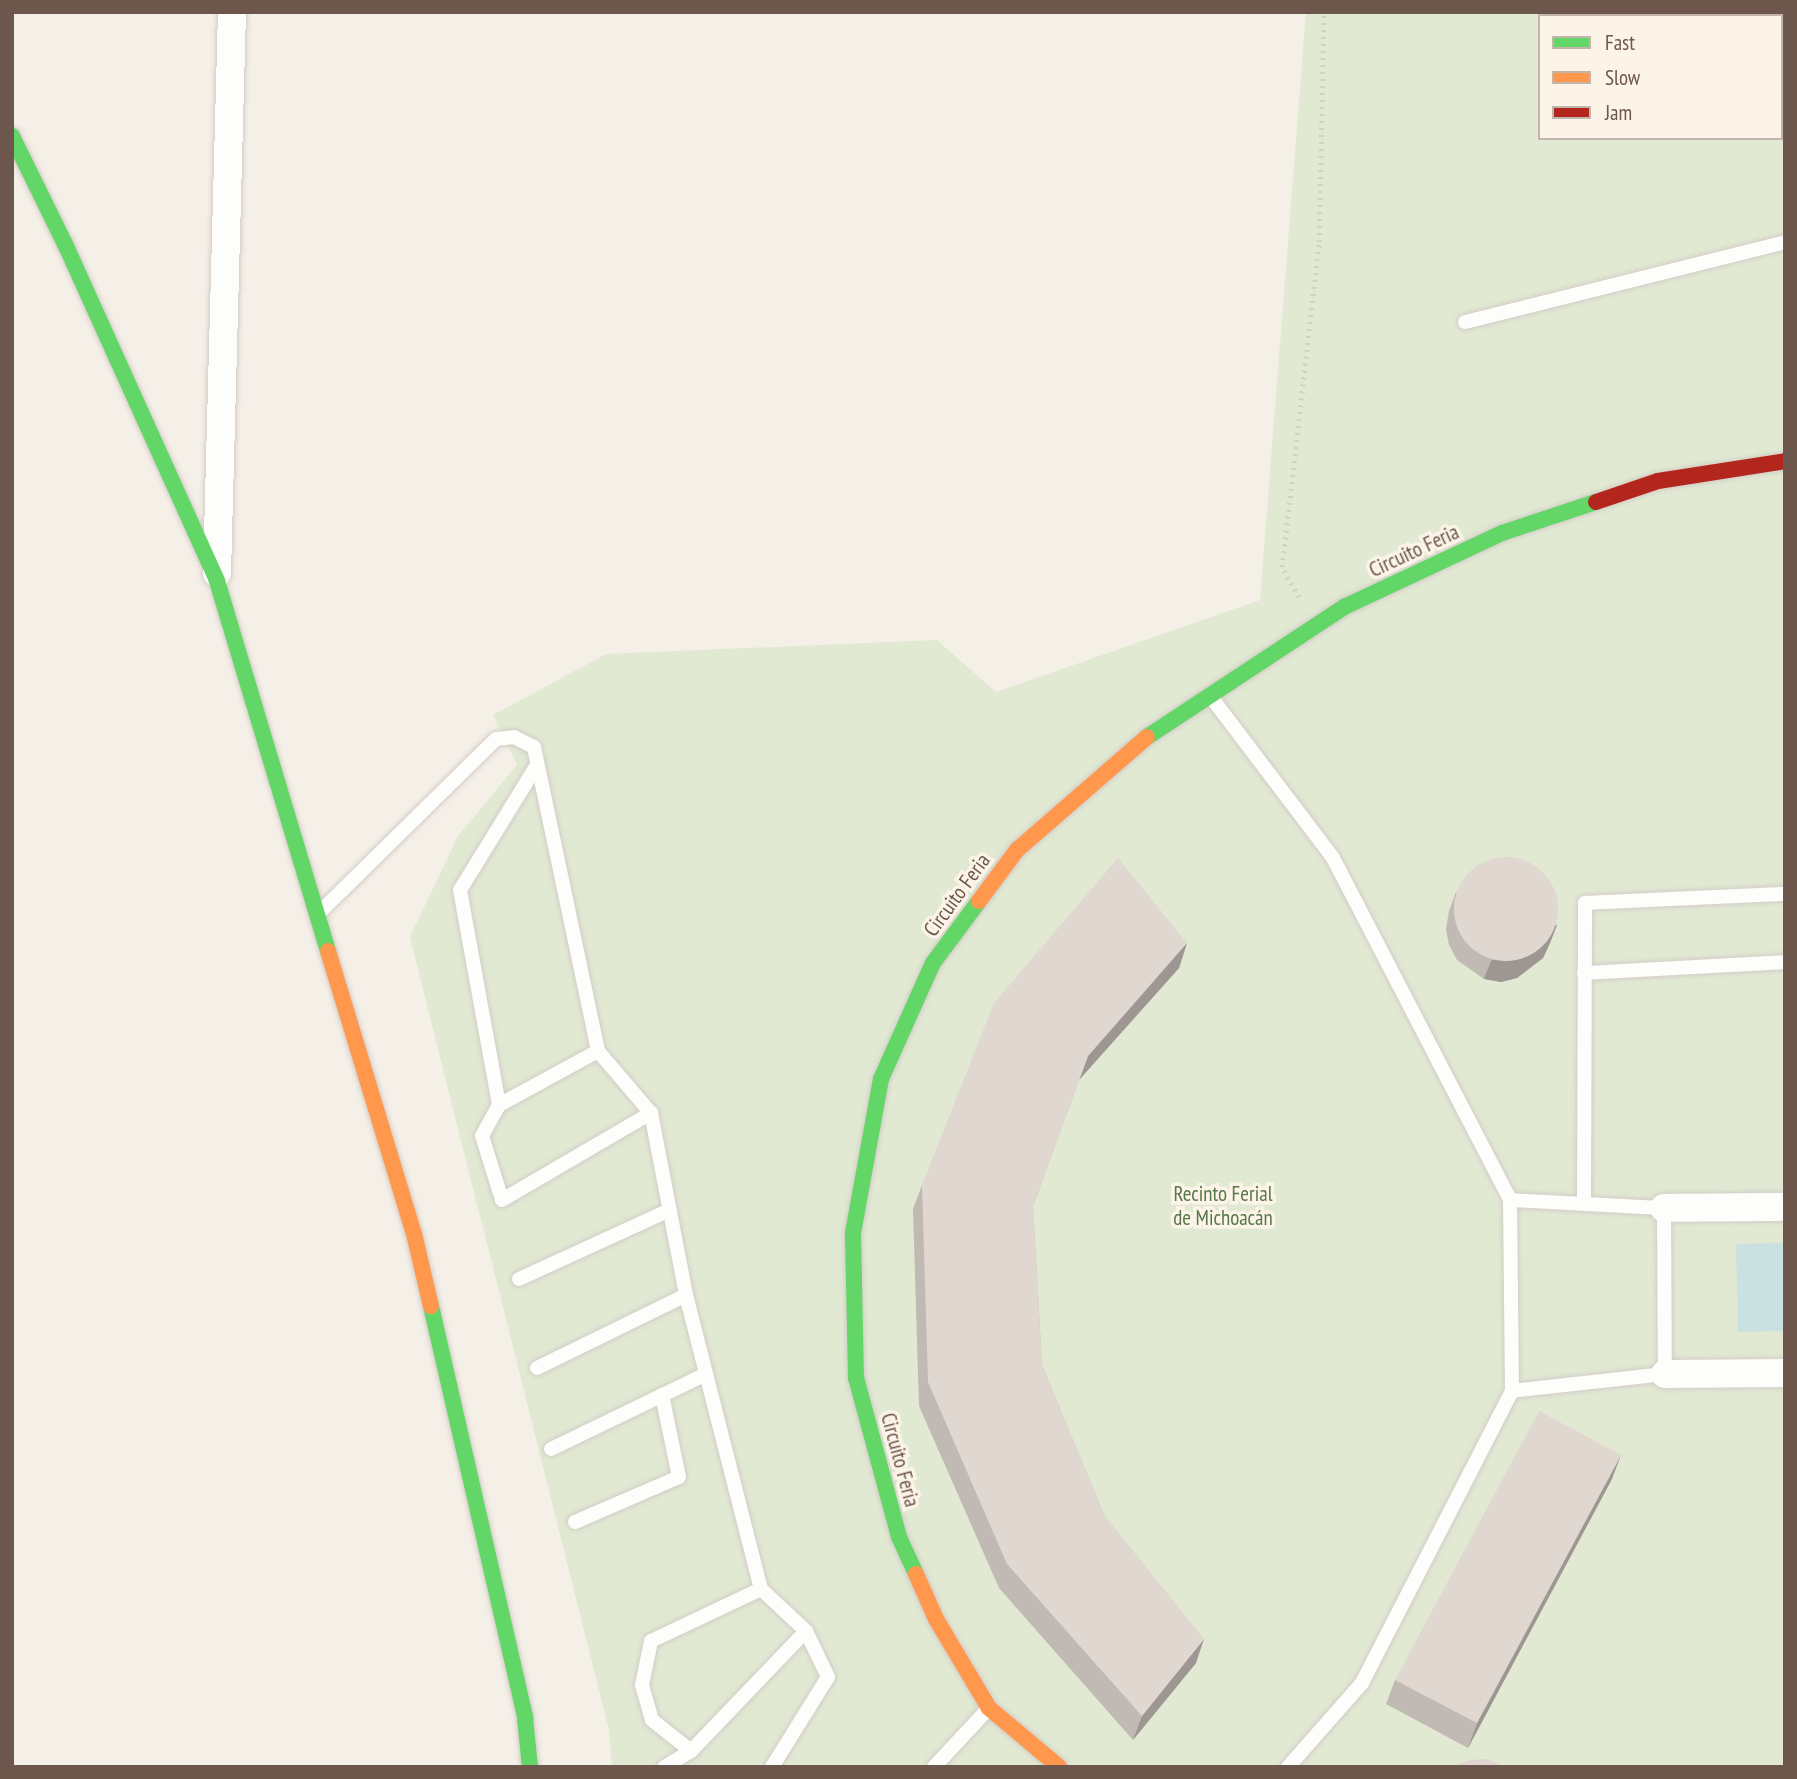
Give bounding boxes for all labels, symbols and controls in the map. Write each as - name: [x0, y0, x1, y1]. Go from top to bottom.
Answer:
- legend: [1538, 14, 1783, 140]
- text: Fast: [1605, 29, 1635, 56]
- text: Slow: [1605, 64, 1640, 91]
- text: Jam: [1605, 99, 1632, 126]
- street label: Circuito Feria: [1365, 519, 1463, 583]
- street label: Circuito Feria: [919, 849, 995, 941]
- park label: Recinto Ferial de Michoacán: [1173, 1181, 1273, 1231]
- street label: Circuito Feria: [875, 1410, 925, 1510]

